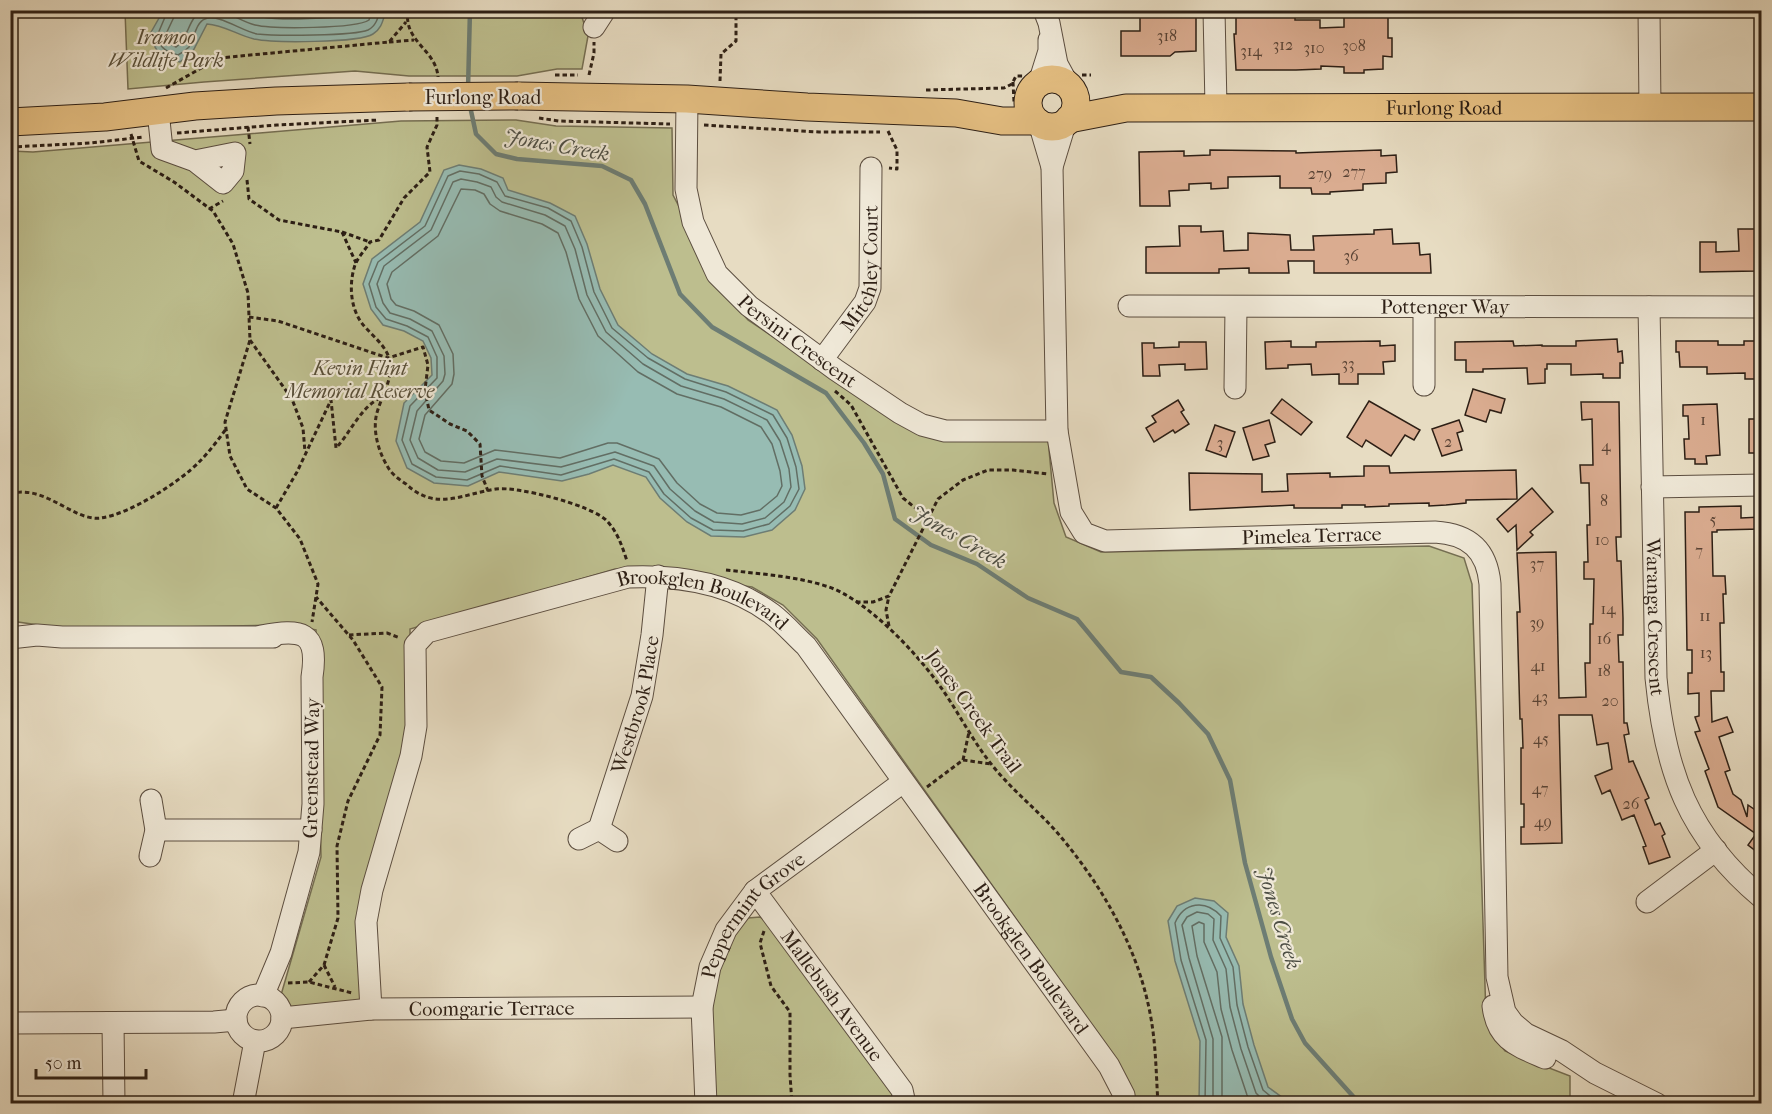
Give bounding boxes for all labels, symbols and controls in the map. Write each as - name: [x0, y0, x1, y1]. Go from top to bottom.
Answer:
- park label: Iramoo Wildlife Park: [108, 26, 224, 72]
- house number: 318: [1157, 26, 1177, 45]
- house number: 312: [1273, 35, 1293, 54]
- house number: 308: [1342, 36, 1366, 55]
- house number: 310: [1303, 38, 1325, 57]
- house number: 314: [1240, 41, 1262, 60]
- street label: Furlong Road: [425, 86, 543, 109]
- street label: Furlong Road: [1385, 96, 1504, 120]
- water label: Jones Creek: [503, 124, 611, 166]
- house number: 277: [1342, 162, 1366, 181]
- house number: 279: [1308, 164, 1332, 183]
- street label: Mitchley Court: [836, 205, 883, 337]
- house number: 36: [1343, 246, 1359, 265]
- street label: Persini Crescent: [733, 290, 861, 393]
- street label: Pottenger Way: [1381, 295, 1511, 319]
- house number: 33: [1341, 354, 1355, 373]
- park label: Kevin Flint Memorial Reserve: [284, 357, 435, 403]
- house number: 1: [1700, 410, 1706, 429]
- house number: 2: [1444, 432, 1452, 451]
- house number: 3: [1217, 433, 1223, 452]
- house number: 4: [1601, 436, 1611, 455]
- house number: 8: [1600, 491, 1608, 510]
- water label: Jones Creek: [907, 500, 1011, 574]
- house number: 5: [1710, 510, 1717, 529]
- street label: Pimelea Terrace: [1241, 522, 1382, 549]
- house number: 10: [1595, 530, 1609, 549]
- street label: Waranga Crescent: [1641, 537, 1669, 697]
- house number: 7: [1695, 541, 1703, 560]
- house number: 37: [1530, 554, 1544, 573]
- street label: Brookglen Boulevard: [614, 566, 794, 636]
- house number: 14: [1600, 599, 1616, 618]
- house number: 11: [1699, 606, 1711, 625]
- house number: 39: [1530, 613, 1544, 632]
- house number: 16: [1597, 629, 1611, 648]
- street label: Westbrook Place: [606, 634, 664, 777]
- street label: Jones Creek Trail: [920, 643, 1027, 778]
- house number: 13: [1700, 643, 1712, 662]
- house number: 41: [1530, 656, 1546, 675]
- house number: 18: [1597, 661, 1611, 680]
- house number: 43: [1532, 687, 1548, 706]
- house number: 20: [1601, 691, 1619, 710]
- street label: Greenstead Way: [299, 696, 324, 839]
- house number: 45: [1533, 729, 1549, 748]
- house number: 47: [1532, 779, 1549, 798]
- house number: 26: [1623, 794, 1640, 813]
- house number: 49: [1534, 812, 1552, 831]
- street label: Peppermint Grove: [697, 847, 809, 981]
- water label: Jones Creek: [1252, 864, 1306, 972]
- street label: Brookglen Boulevard: [968, 878, 1094, 1040]
- street label: Mallebush Avenue: [776, 926, 888, 1066]
- street label: Coomgarie Terrace: [409, 997, 574, 1021]
- scale bar: [36, 1042, 146, 1080]
- text: 50 m: [45, 1053, 82, 1074]

